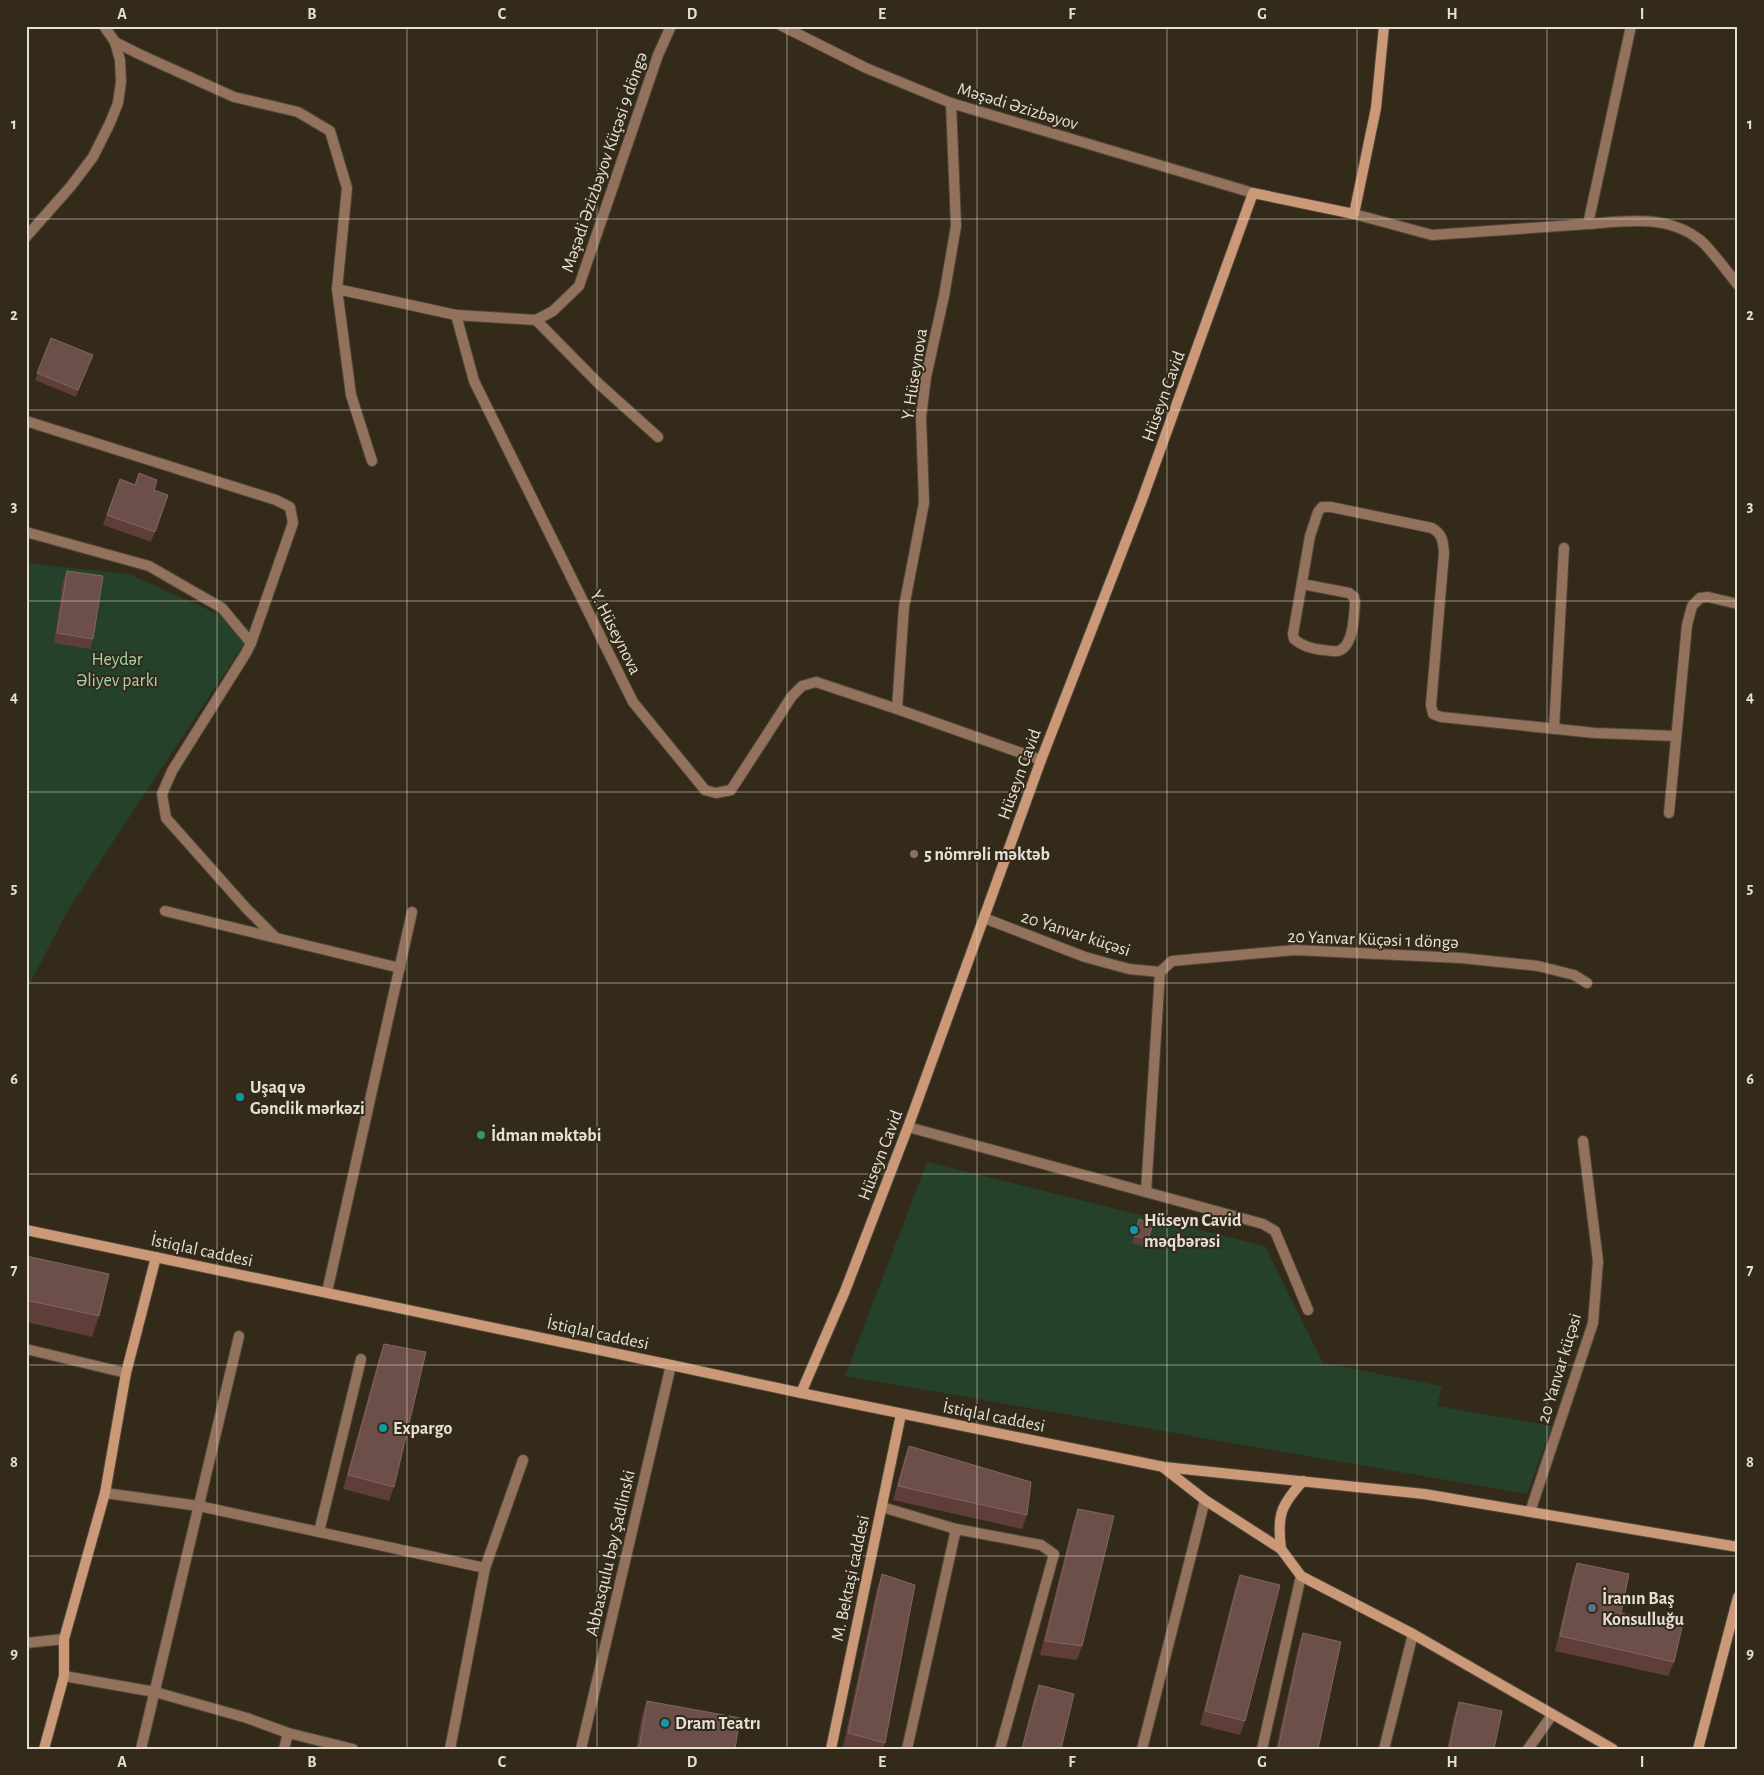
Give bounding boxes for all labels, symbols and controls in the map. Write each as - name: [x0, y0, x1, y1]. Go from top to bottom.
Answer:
- text: A: [117, 6, 127, 22]
- text: B: [307, 6, 317, 22]
- text: C: [498, 6, 507, 22]
- text: D: [687, 6, 698, 22]
- text: E: [878, 6, 886, 22]
- text: F: [1068, 6, 1076, 22]
- text: G: [1257, 6, 1267, 22]
- text: H: [1446, 6, 1458, 22]
- text: I: [1640, 6, 1644, 22]
- street label: Məşədi Əzizbəyov Küçəsi 9 döngə: [559, 50, 651, 275]
- street label: Məşədi Əzizbəyov: [955, 80, 1081, 134]
- text: 1: [11, 116, 17, 132]
- text: 1: [1747, 116, 1753, 132]
- text: 2: [10, 307, 18, 323]
- text: 2: [1746, 307, 1754, 323]
- street label: Y. Hüseynova: [899, 327, 931, 421]
- street label: Hüseyn Cavid: [1139, 349, 1189, 444]
- text: 3: [11, 498, 18, 514]
- text: 3: [1747, 498, 1754, 514]
- street label: Y. Hüseynova: [586, 587, 644, 678]
- park label: Heydər Əliyev parkı: [76, 651, 158, 690]
- text: 4: [10, 689, 18, 705]
- text: 4: [1746, 689, 1754, 705]
- street label: Hüseyn Cavid: [995, 727, 1045, 822]
- place label: 5 nömrəli məktəb: [924, 846, 1050, 864]
- marker: 5 nömrəli məktəb: [908, 848, 920, 860]
- text: 5: [11, 880, 18, 896]
- text: 5: [1747, 880, 1754, 896]
- street label: 20 Yanvar küçəsi: [1019, 908, 1133, 960]
- street label: 20 Yanvar Küçəsi 1 döngə: [1287, 928, 1459, 952]
- text: 6: [10, 1071, 18, 1087]
- text: 6: [1746, 1071, 1754, 1087]
- place label: Uşaq və Gənclik mərkəzi: [250, 1079, 365, 1118]
- marker: Uşaq və Gənclik mərkəzi: [234, 1091, 246, 1103]
- street label: Hüseyn Cavid: [856, 1108, 906, 1203]
- place label: İdman məktəbi: [491, 1124, 601, 1145]
- marker: İdman məktəbi: [475, 1129, 487, 1141]
- place label: Hüseyn Cavid məqbərəsi: [1144, 1212, 1242, 1251]
- marker: Hüseyn Cavid məqbərəsi: [1128, 1224, 1140, 1236]
- street label: İstiqlal caddesi: [149, 1229, 255, 1271]
- text: 7: [11, 1262, 18, 1278]
- text: 7: [1747, 1262, 1754, 1278]
- street label: 20 Yanvar küçəsi: [1535, 1311, 1585, 1425]
- street label: İstiqlal caddesi: [545, 1312, 651, 1354]
- street label: İstiqlal caddesi: [941, 1396, 1047, 1436]
- place label: Expargo: [393, 1420, 452, 1438]
- marker: Expargo: [377, 1422, 389, 1434]
- text: 8: [10, 1454, 18, 1470]
- text: 8: [1746, 1454, 1754, 1470]
- street label: Abbasqulu bəy Şadlinski: [583, 1468, 639, 1638]
- street label: M. Bektaşi caddesi: [829, 1514, 873, 1643]
- place label: İranın Baş Konsulluğu: [1602, 1587, 1685, 1629]
- marker: İranın Baş Konsulluğu: [1586, 1602, 1598, 1614]
- text: 9: [10, 1645, 18, 1661]
- text: 9: [1746, 1645, 1754, 1661]
- place label: Dram Teatrı: [675, 1715, 761, 1733]
- marker: Dram Teatrı: [659, 1717, 671, 1729]
- text: A: [117, 1754, 127, 1770]
- text: B: [307, 1754, 317, 1770]
- text: C: [498, 1754, 507, 1770]
- text: D: [687, 1754, 698, 1770]
- text: E: [878, 1754, 886, 1770]
- text: F: [1068, 1754, 1076, 1770]
- text: G: [1257, 1754, 1267, 1770]
- text: H: [1446, 1754, 1458, 1770]
- text: I: [1640, 1754, 1644, 1770]

